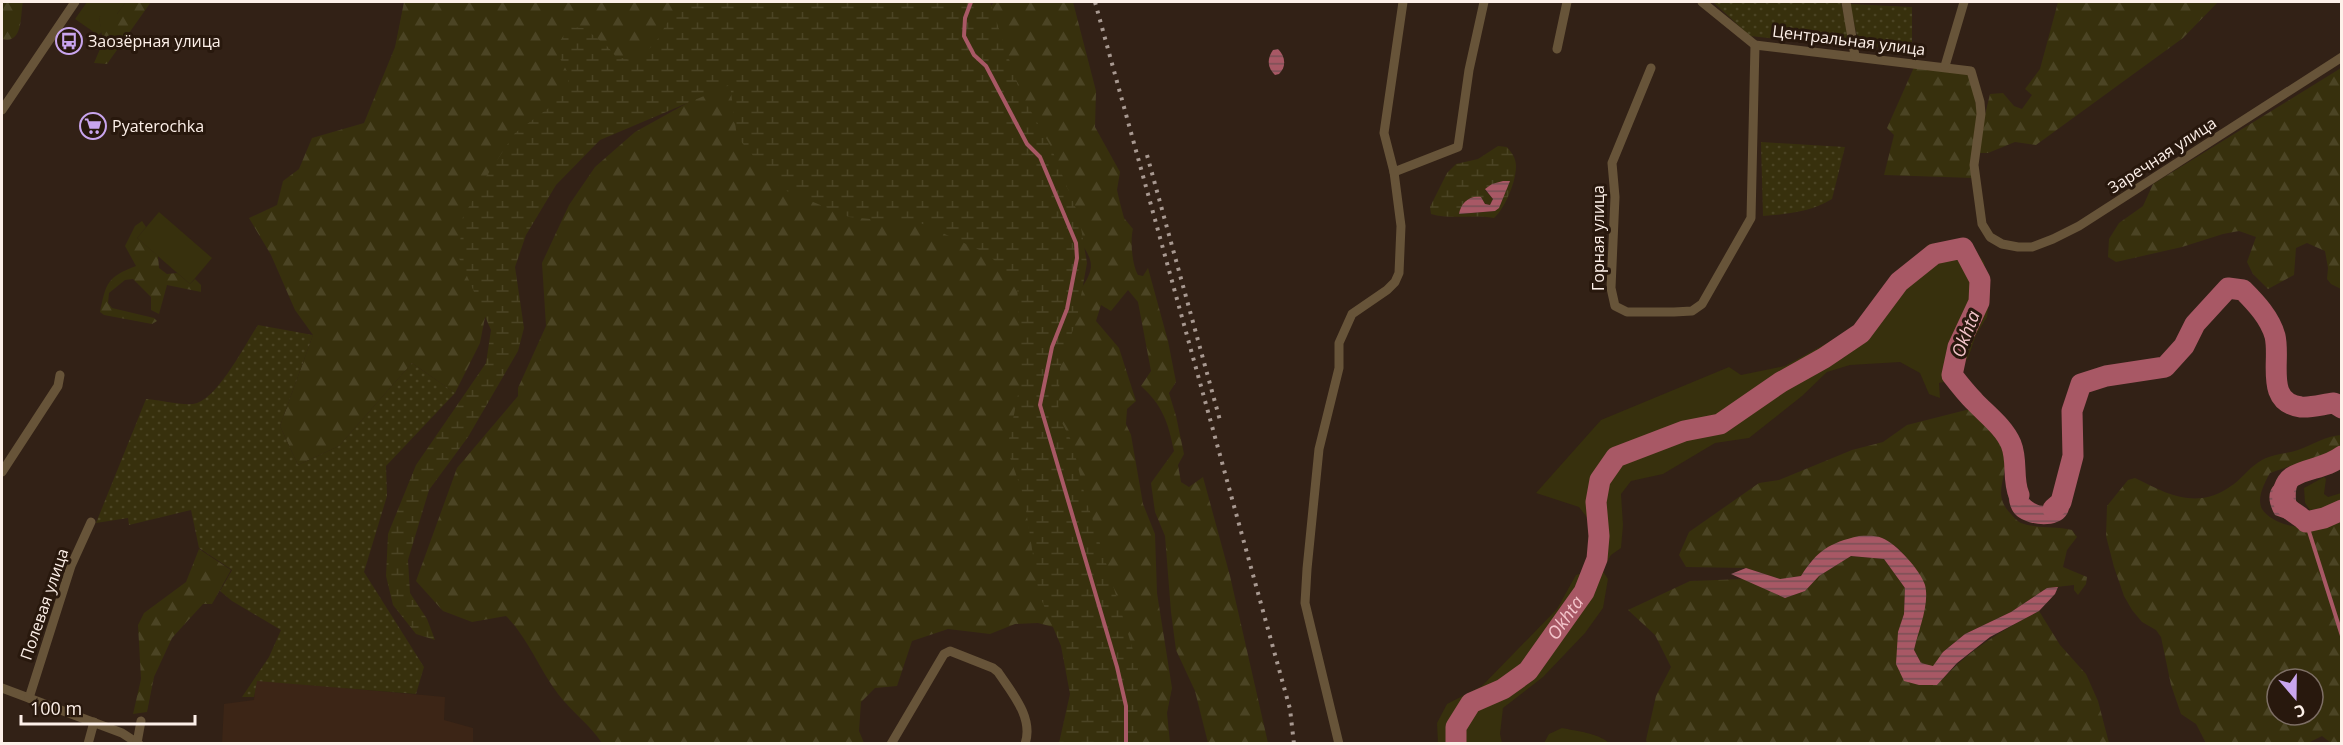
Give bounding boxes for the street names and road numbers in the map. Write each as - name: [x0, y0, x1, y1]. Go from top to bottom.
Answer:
- street label: Центральная улица: [1771, 20, 1927, 60]
- street label: Заречная улица: [2104, 112, 2220, 198]
- street label: Горная улица: [1587, 185, 1609, 291]
- street label: Полевая улица: [15, 545, 73, 663]

